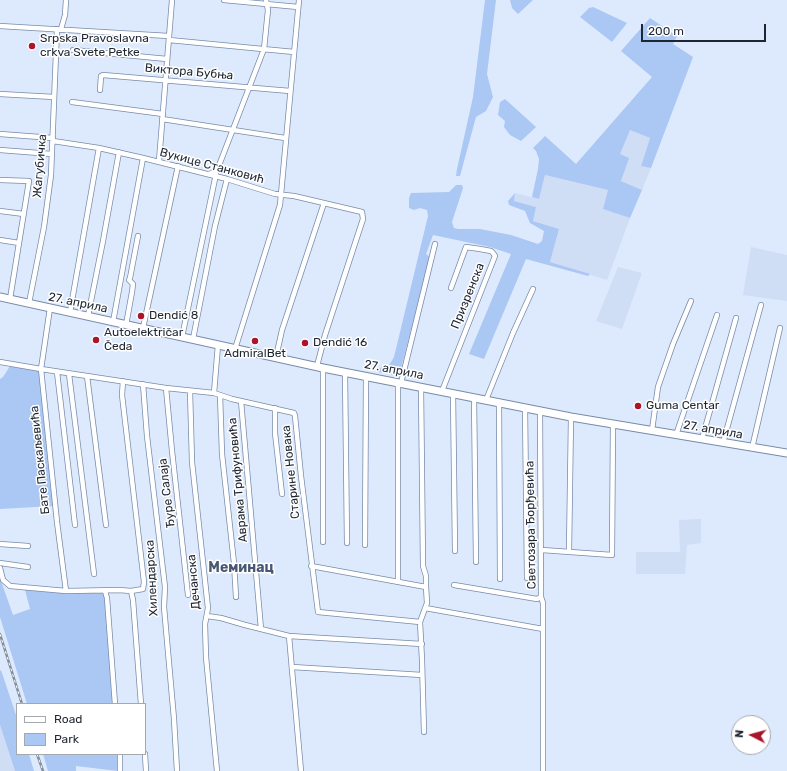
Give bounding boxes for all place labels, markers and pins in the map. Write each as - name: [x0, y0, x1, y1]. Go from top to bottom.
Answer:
- place label: Srpska Pravoslavna crkva Svete Petke: [40, 32, 149, 60]
- marker: Srpska Pravoslavna crkva Svete Petke: [27, 41, 37, 51]
- place label: Dendić 8: [149, 309, 198, 323]
- marker: Dendić 8: [136, 311, 146, 321]
- place label: Autoelektričar Čeda: [104, 326, 183, 354]
- marker: Autoelektričar Čeda: [91, 335, 101, 345]
- marker: AdmiralBet: [250, 336, 260, 346]
- place label: Dendić 16: [313, 336, 367, 350]
- marker: Dendić 16: [300, 338, 310, 348]
- place label: AdmiralBet: [224, 347, 286, 361]
- place label: Guma Centar: [646, 399, 719, 413]
- marker: Guma Centar: [633, 401, 643, 411]

